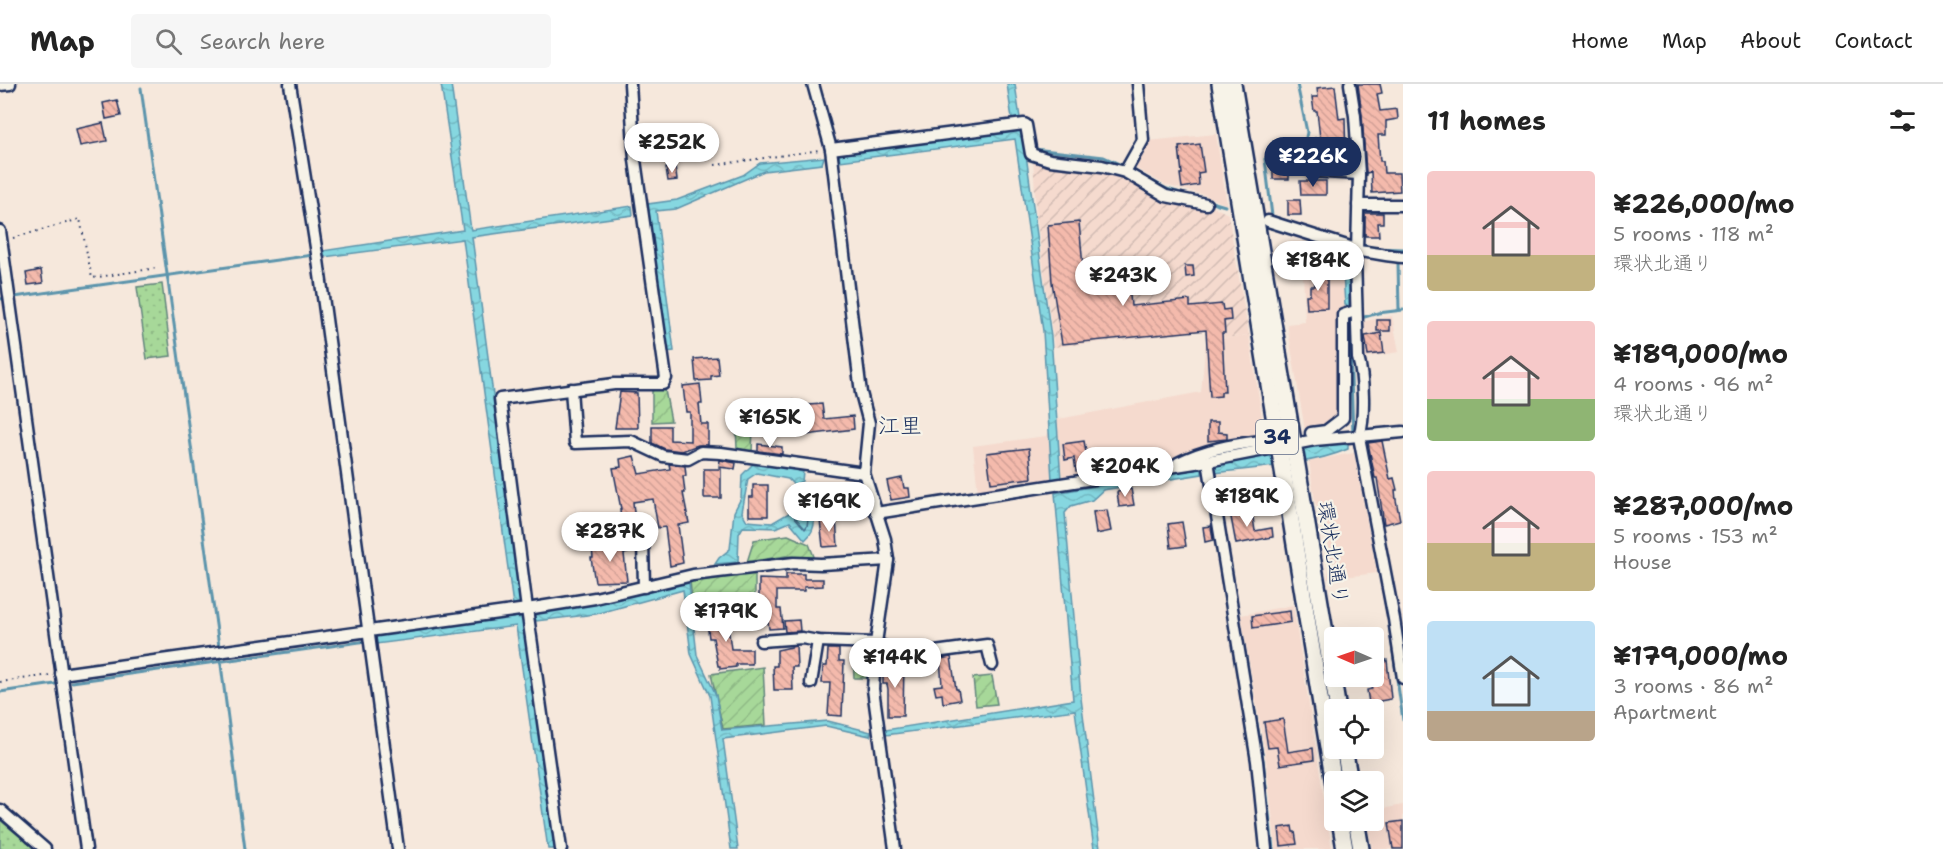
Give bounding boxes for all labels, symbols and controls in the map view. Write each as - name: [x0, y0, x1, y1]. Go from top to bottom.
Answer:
- search box: [131, 14, 551, 68]
- text: Map: [30, 22, 95, 60]
- icon: search: [152, 25, 185, 58]
- text: Search here: [200, 27, 325, 56]
- text: Home: [1571, 27, 1629, 55]
- text: Map: [1662, 27, 1707, 55]
- text: About: [1740, 27, 1801, 55]
- text: Contact: [1834, 27, 1913, 55]
- text: 11 homes: [1427, 103, 1546, 138]
- icon: filters: [1886, 104, 1919, 137]
- pin: ¥252K: [630, 123, 714, 174]
- text: ¥252K: [638, 129, 706, 155]
- pin: ¥226K: [1271, 137, 1355, 188]
- text: ¥226K: [1278, 143, 1348, 169]
- text: ¥226,000/mo: [1613, 186, 1795, 221]
- icon: home: [1475, 195, 1547, 267]
- text: 5 rooms · 118 m²: [1613, 221, 1774, 247]
- pin: ¥184K: [1276, 241, 1360, 292]
- text: ¥184K: [1286, 247, 1350, 273]
- text: 環状北通り: [1613, 250, 1713, 276]
- pin: ¥243K: [1081, 256, 1165, 307]
- text: ¥243K: [1089, 262, 1157, 288]
- text: ¥189,000/mo: [1613, 336, 1788, 371]
- icon: home: [1475, 345, 1547, 417]
- text: 4 rooms · 96 m²: [1613, 371, 1774, 397]
- pin: ¥165K: [728, 398, 812, 449]
- text: 環状北通り: [1613, 400, 1713, 426]
- text: ¥165K: [739, 404, 801, 430]
- district label: 江里: [878, 411, 922, 440]
- road number: 34: [1256, 420, 1298, 454]
- pin: ¥204K: [1083, 447, 1167, 498]
- text: ¥204K: [1090, 453, 1160, 479]
- pin: ¥189K: [1205, 477, 1289, 528]
- pin: ¥169K: [787, 482, 871, 533]
- text: ¥189K: [1215, 483, 1279, 509]
- text: ¥169K: [797, 488, 861, 514]
- text: ¥287,000/mo: [1613, 488, 1793, 523]
- icon: home: [1475, 495, 1547, 567]
- street label: 環状北通り: [1311, 499, 1355, 607]
- pin: ¥287K: [568, 512, 652, 563]
- text: ¥287K: [575, 518, 645, 544]
- text: 5 rooms · 153 m²: [1613, 523, 1778, 549]
- text: House: [1613, 549, 1672, 575]
- pin: ¥179K: [684, 592, 768, 643]
- text: ¥179K: [694, 598, 758, 624]
- north arrow: [1324, 627, 1384, 687]
- map controls: [1324, 627, 1384, 831]
- pin: ¥144K: [853, 638, 937, 689]
- text: ¥179,000/mo: [1613, 638, 1788, 673]
- text: ¥144K: [863, 644, 927, 670]
- icon: home: [1475, 645, 1547, 717]
- text: 3 rooms · 86 m²: [1613, 673, 1773, 699]
- button: locate: [1324, 699, 1384, 759]
- text: Apartment: [1613, 699, 1717, 725]
- button: layers: [1324, 771, 1384, 831]

